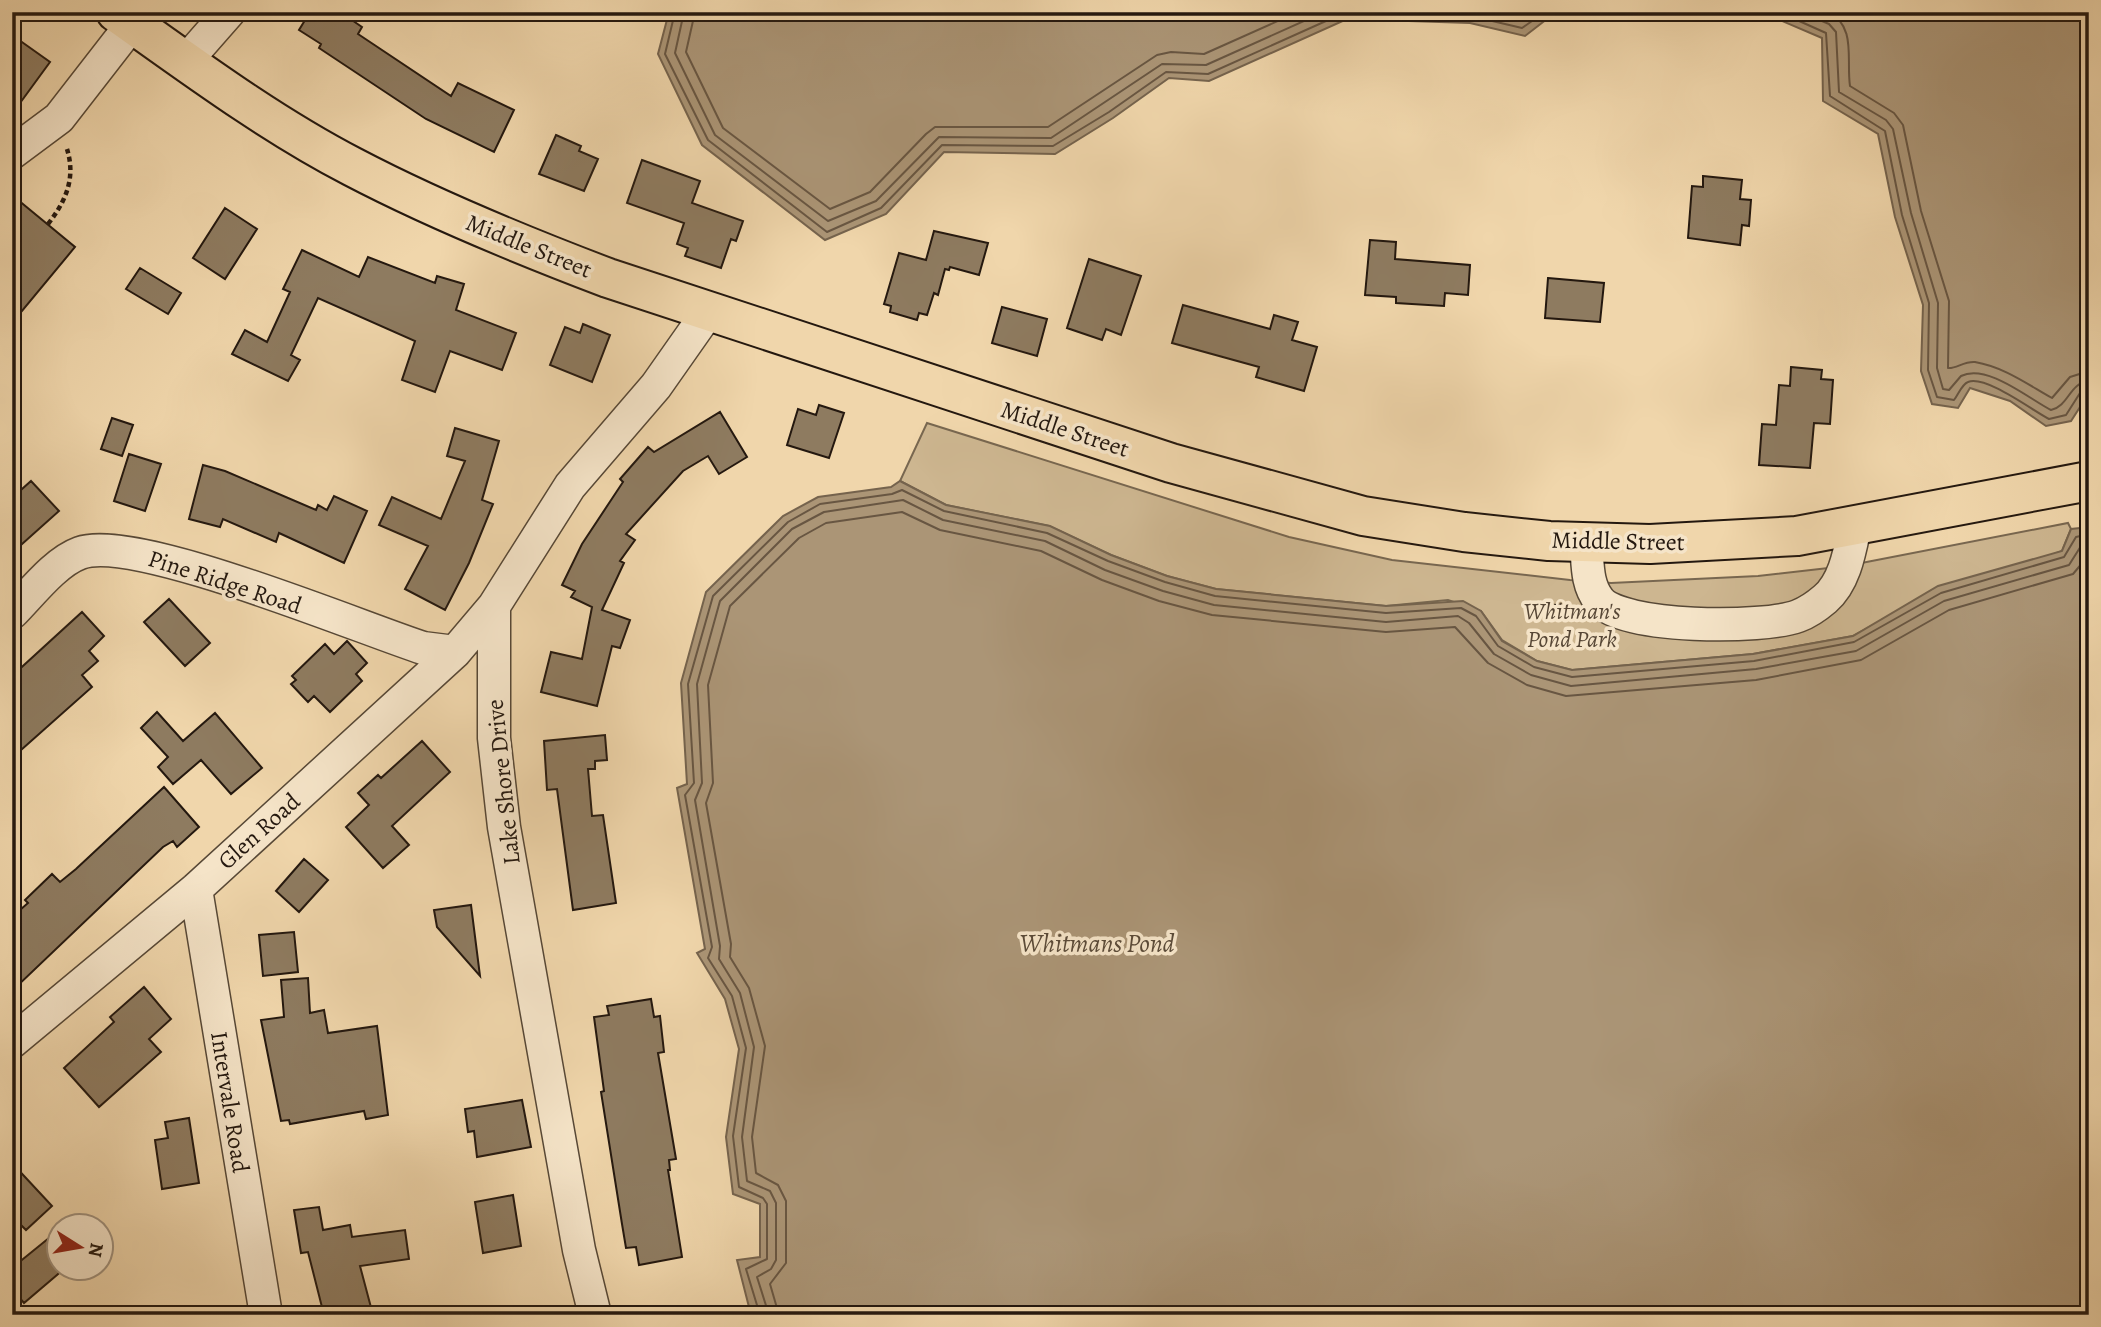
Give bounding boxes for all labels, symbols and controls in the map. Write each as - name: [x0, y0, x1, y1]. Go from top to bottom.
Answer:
- street label: Middle Street: [461, 206, 597, 286]
- street label: Middle Street: [997, 393, 1133, 465]
- street label: Middle Street: [1551, 524, 1685, 558]
- street label: Pine Ridge Road: [144, 542, 306, 622]
- park label: Whitman's Pond Park: [1523, 595, 1621, 655]
- street label: Lake Shore Drive: [478, 698, 528, 866]
- street label: Glen Road: [211, 785, 307, 876]
- water label: Whitmans Pond: [1019, 926, 1175, 961]
- street label: Intervale Road: [203, 1029, 257, 1175]
- north arrow: [46, 1212, 116, 1282]
- text: N: [82, 1241, 110, 1259]

